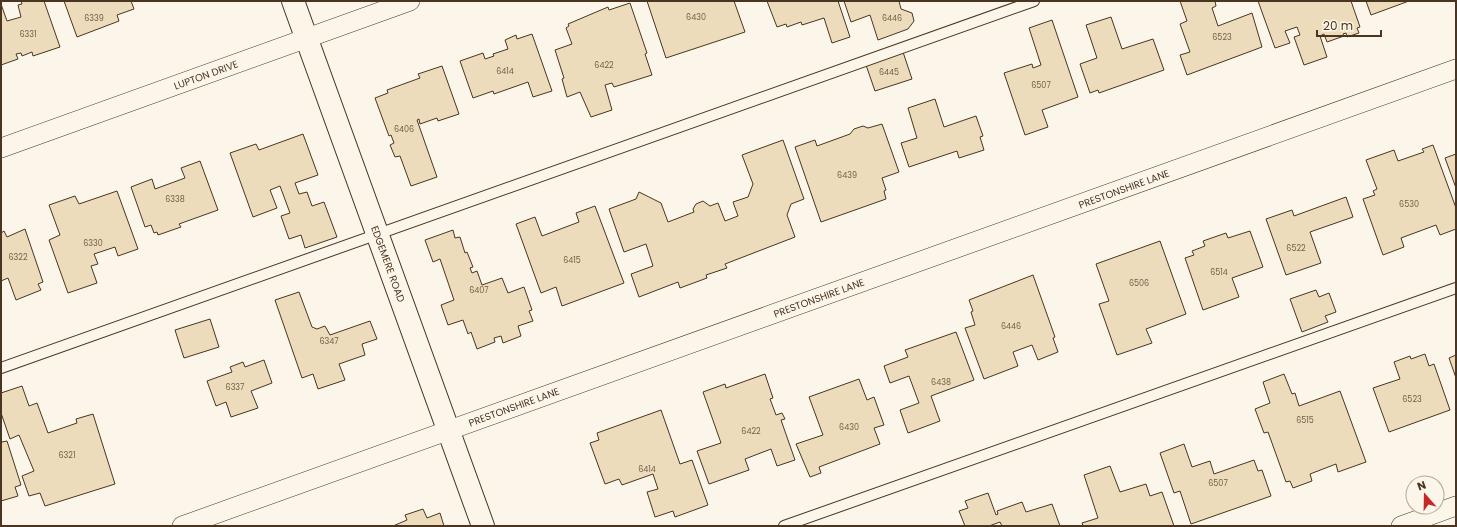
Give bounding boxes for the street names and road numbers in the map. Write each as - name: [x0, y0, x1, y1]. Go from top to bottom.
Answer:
- street label: LUPTON DRIVE: [172, 56, 240, 94]
- street label: PRESTONSHIRE LANE: [1077, 166, 1171, 212]
- street label: EDGEMERE ROAD: [367, 224, 409, 304]
- street label: PRESTONSHIRE LANE: [772, 275, 866, 321]
- street label: PRESTONSHIRE LANE: [467, 384, 561, 430]

